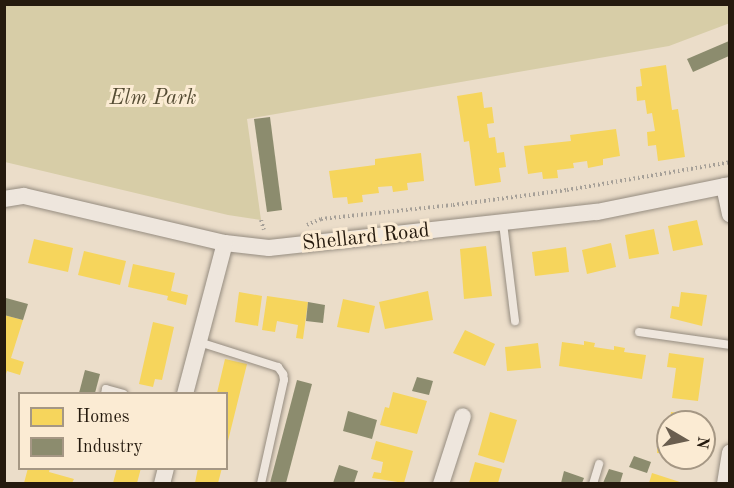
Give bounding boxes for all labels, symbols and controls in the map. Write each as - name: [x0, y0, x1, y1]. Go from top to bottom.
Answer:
- park label: Elm Park: [110, 86, 196, 112]
- street label: Shellard Road: [301, 219, 431, 257]
- legend: [18, 392, 228, 470]
- text: Homes: [76, 408, 130, 426]
- north arrow: [656, 410, 716, 470]
- text: N: [693, 435, 711, 450]
- text: Industry: [76, 438, 143, 456]

